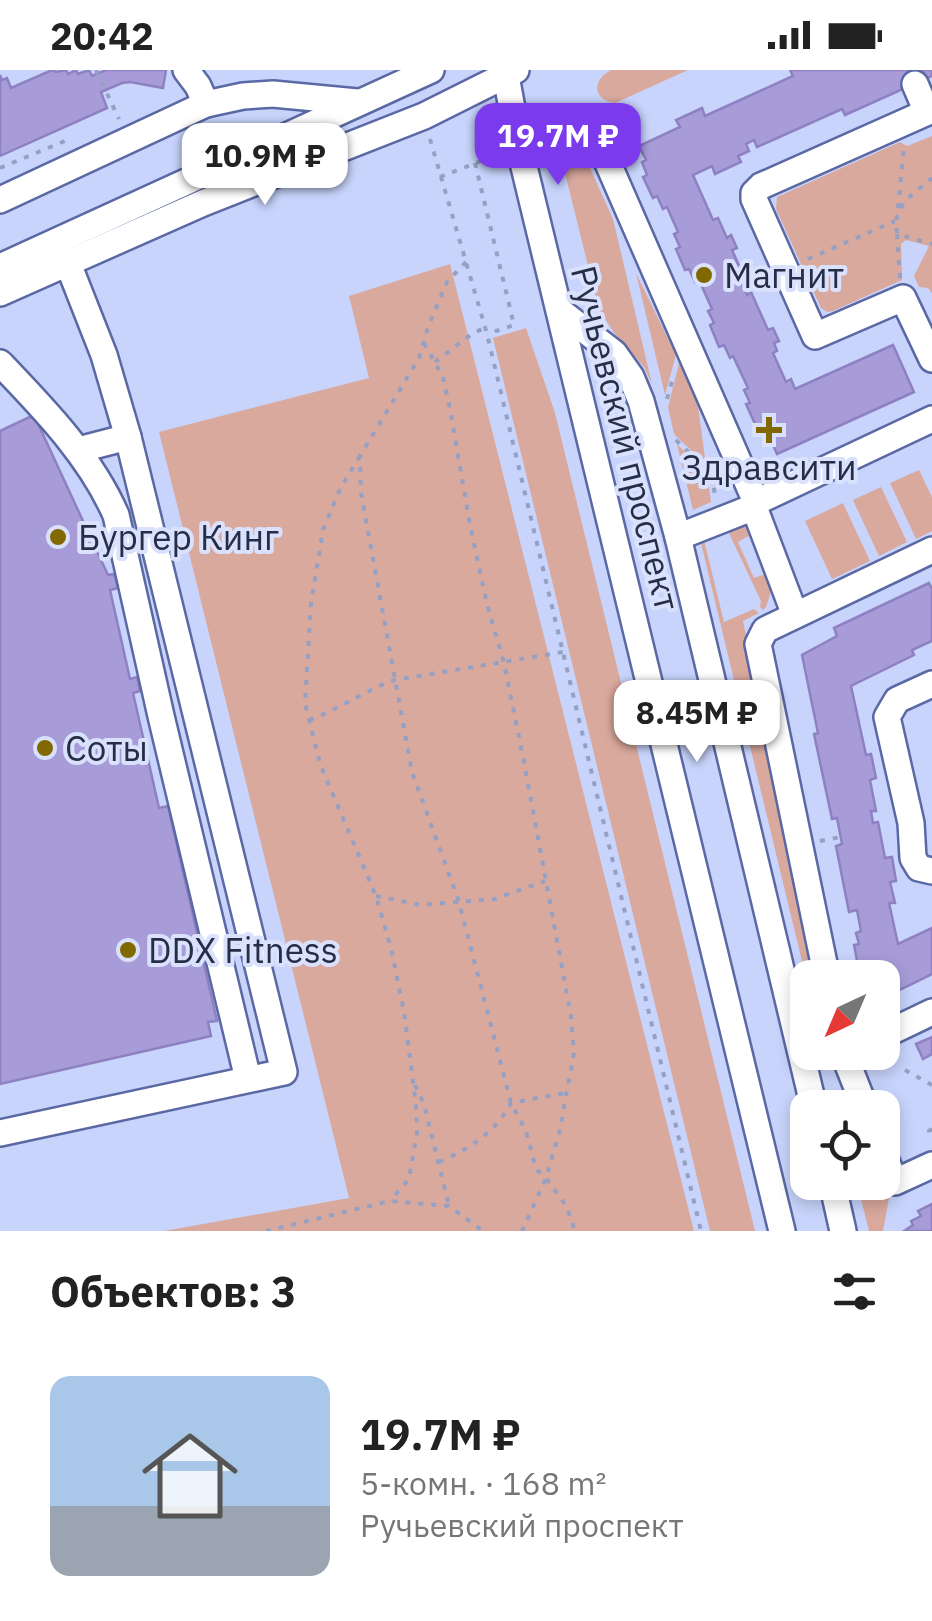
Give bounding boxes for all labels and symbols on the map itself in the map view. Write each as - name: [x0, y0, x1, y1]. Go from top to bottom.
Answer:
- pin: 19.7M ₽: [466, 103, 650, 188]
- pin: 10.9M ₽: [173, 123, 357, 208]
- place label: Магнит: [724, 252, 844, 298]
- street label: Ручьевский проспект: [561, 261, 691, 615]
- marker: Магнит: [693, 264, 715, 286]
- marker: Здравсити: [758, 419, 780, 441]
- place label: Здравсити: [681, 444, 857, 490]
- place label: Бургер Кинг: [78, 514, 279, 560]
- marker: Бургер Кинг: [47, 526, 69, 548]
- pin: 8.45M ₽: [605, 680, 789, 765]
- place label: Соты: [65, 725, 148, 771]
- marker: Соты: [34, 737, 56, 759]
- place label: DDX Fitness: [148, 927, 338, 973]
- marker: DDX Fitness: [117, 939, 139, 961]
- north arrow: [790, 960, 900, 1070]

